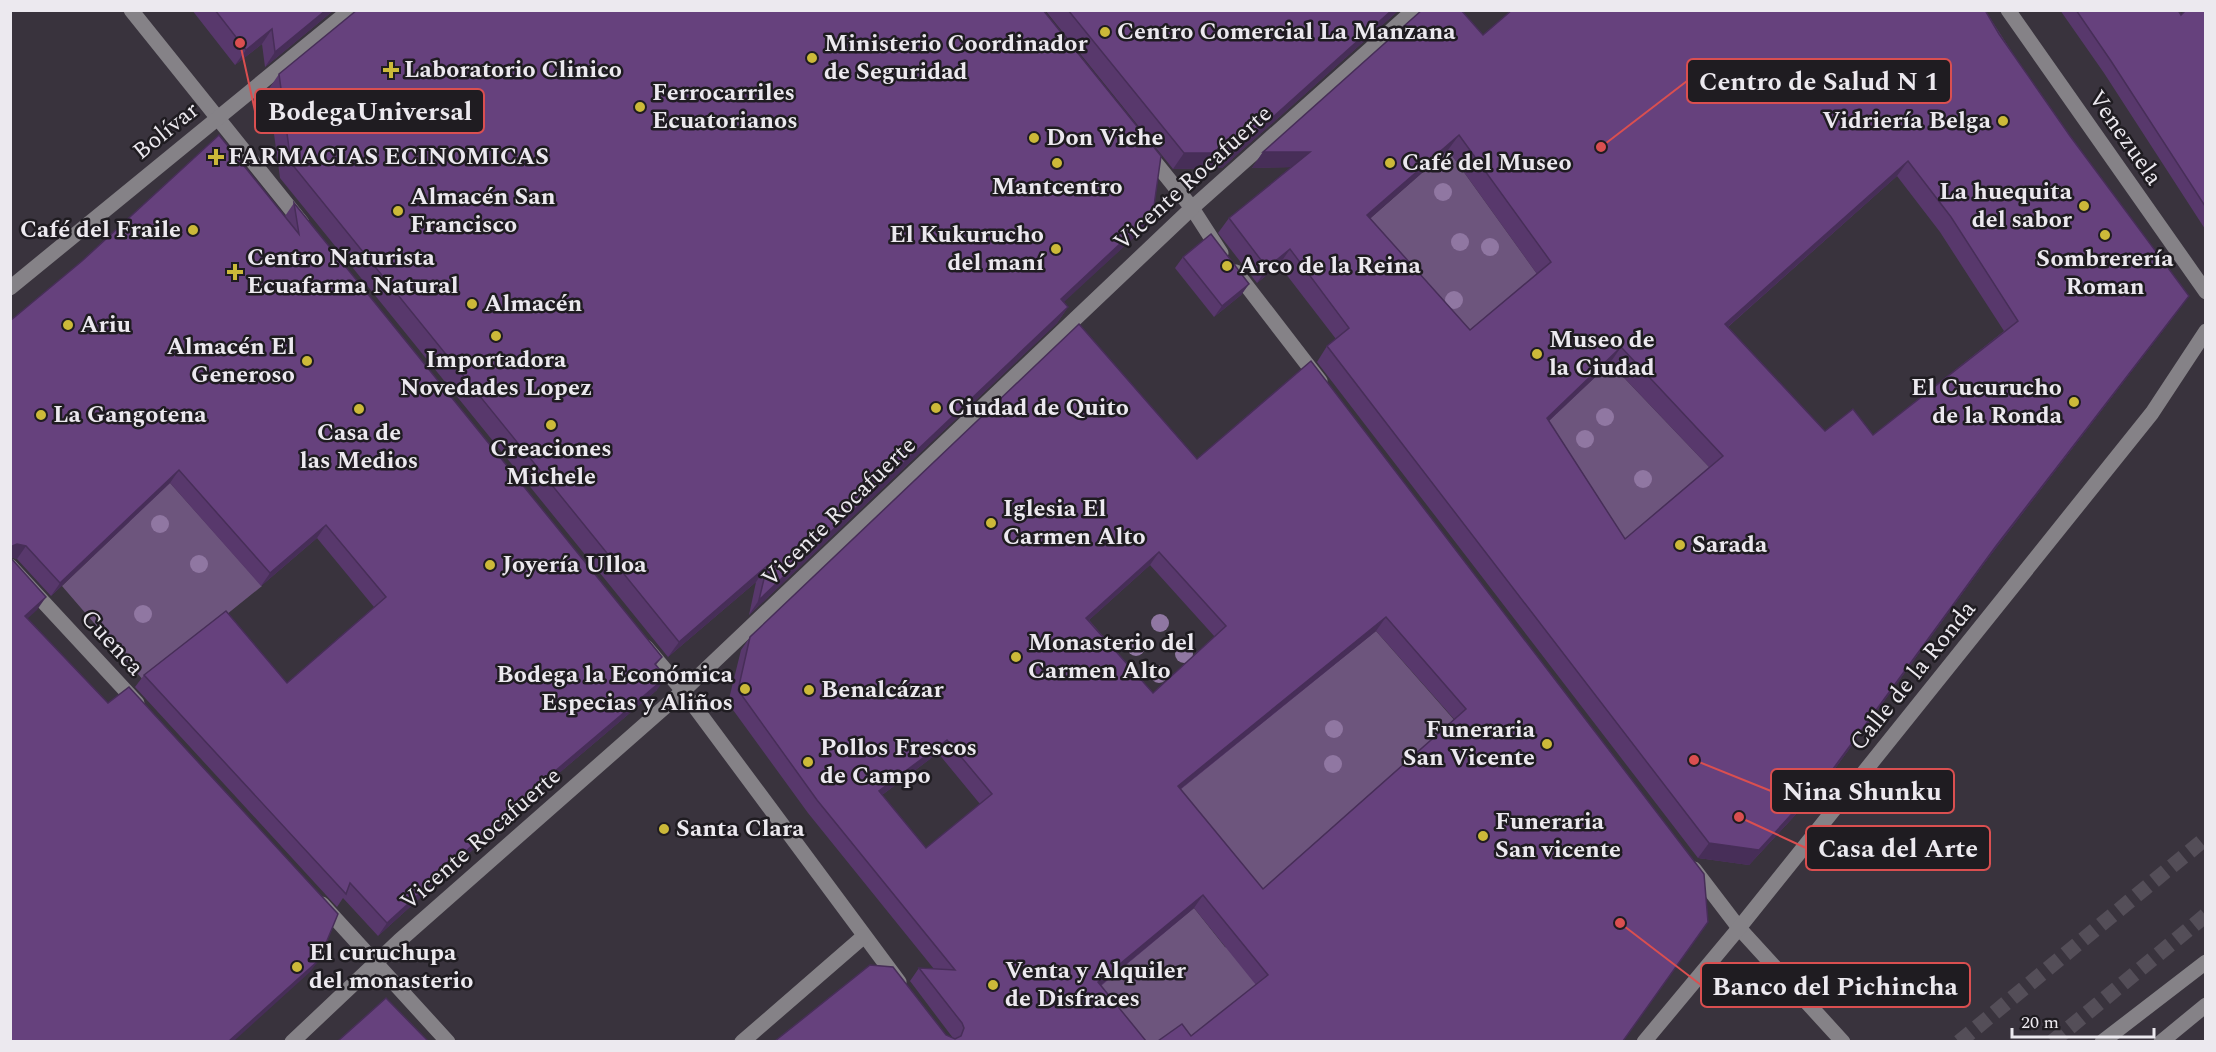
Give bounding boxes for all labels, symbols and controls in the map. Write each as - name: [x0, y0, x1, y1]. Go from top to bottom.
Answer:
- place label: Centro Comercial La Manzana: [1117, 14, 1456, 50]
- marker: Centro Comercial La Manzana: [1098, 25, 1112, 39]
- place label: Ministerio Coordinador de Seguridad: [824, 26, 1088, 90]
- marker: Ministerio Coordinador de Seguridad: [805, 51, 819, 65]
- place label: Laboratorio Clinico: [404, 52, 622, 88]
- callout: Centro de Salud N 1: [1687, 59, 1951, 103]
- marker: Laboratorio Clinico: [382, 61, 400, 79]
- text: Centro de Salud N 1: [1699, 62, 1939, 102]
- place label: Ferrocarriles Ecuatorianos: [652, 75, 798, 139]
- street label: Venezuela: [2079, 83, 2171, 193]
- callout: BodegaUniversal: [255, 89, 484, 133]
- text: BodegaUniversal: [268, 92, 472, 132]
- street label: Bolívar: [125, 93, 207, 169]
- street label: Vicente Rocafuerte: [1105, 97, 1281, 259]
- marker: Ferrocarriles Ecuatorianos: [633, 100, 647, 114]
- place label: Vidriería Belga: [1822, 103, 1992, 139]
- marker: Vidriería Belga: [1996, 114, 2010, 128]
- place label: Don Viche: [1046, 120, 1163, 156]
- marker: Don Viche: [1027, 131, 1041, 145]
- place label: FARMACIAS ECINOMICAS: [228, 139, 549, 175]
- place label: Café del Museo: [1402, 145, 1572, 181]
- marker: FARMACIAS ECINOMICAS: [209, 150, 223, 164]
- marker: Mantcentro: [1050, 156, 1064, 170]
- marker: Café del Museo: [1383, 156, 1397, 170]
- place label: Mantcentro: [991, 169, 1123, 205]
- place label: La huequita del sabor: [1939, 174, 2073, 238]
- place label: Almacén San Francisco: [410, 179, 556, 243]
- marker: La huequita del sabor: [2077, 199, 2091, 213]
- marker: Almacén San Francisco: [391, 204, 405, 218]
- place label: Café del Fraile: [20, 212, 181, 248]
- place label: El Kukurucho del maní: [889, 217, 1045, 281]
- marker: Café del Fraile: [186, 223, 200, 237]
- marker: Sombrerería Roman: [2098, 228, 2112, 242]
- place label: Centro Naturista Ecuafarma Natural: [247, 240, 459, 304]
- place label: Sombrerería Roman: [2036, 241, 2174, 305]
- marker: El Kukurucho del maní: [1049, 242, 1063, 256]
- place label: Arco de la Reina: [1239, 248, 1421, 284]
- marker: Arco de la Reina: [1220, 259, 1234, 273]
- marker: Centro Naturista Ecuafarma Natural: [228, 265, 242, 279]
- place label: Almacén: [484, 286, 583, 322]
- marker: Almacén: [465, 297, 479, 311]
- place label: Ariu: [80, 307, 131, 343]
- marker: Ariu: [61, 318, 75, 332]
- place label: Museo de la Ciudad: [1549, 322, 1655, 386]
- place label: Almacén El Generoso: [166, 329, 295, 393]
- marker: Importadora Novedades Lopez: [489, 329, 503, 343]
- place label: Importadora Novedades Lopez: [400, 342, 592, 406]
- marker: Museo de la Ciudad: [1530, 347, 1544, 361]
- marker: Almacén El Generoso: [300, 354, 314, 368]
- place label: El Cucurucho de la Ronda: [1911, 370, 2063, 434]
- place label: Ciudad de Quito: [948, 390, 1129, 426]
- marker: El Cucurucho de la Ronda: [2067, 395, 2081, 409]
- place label: La Gangotena: [53, 397, 207, 433]
- marker: Ciudad de Quito: [929, 401, 943, 415]
- marker: Casa de las Medios: [352, 402, 366, 416]
- marker: La Gangotena: [34, 408, 48, 422]
- place label: Casa de las Medios: [300, 415, 418, 479]
- marker: Creaciones Michele: [544, 418, 558, 432]
- street label: Vicente Rocafuerte: [753, 428, 925, 596]
- place label: Creaciones Michele: [490, 431, 612, 495]
- place label: Iglesia El Carmen Alto: [1003, 491, 1146, 555]
- marker: Iglesia El Carmen Alto: [984, 516, 998, 530]
- place label: Sarada: [1692, 527, 1768, 563]
- marker: Sarada: [1673, 538, 1687, 552]
- place label: Joyería Ulloa: [502, 547, 647, 583]
- marker: Joyería Ulloa: [483, 558, 497, 572]
- street label: Calle de la Ronda: [1841, 593, 1985, 759]
- street label: Cuenca: [72, 602, 153, 685]
- place label: Monasterio del Carmen Alto: [1028, 625, 1195, 689]
- marker: Monasterio del Carmen Alto: [1009, 650, 1023, 664]
- place label: Bodega la Económica Especias y Aliños: [496, 657, 734, 721]
- place label: Benalcázar: [821, 672, 944, 708]
- marker: Bodega la Económica Especias y Aliños: [738, 682, 752, 696]
- marker: Benalcázar: [802, 683, 816, 697]
- place label: Funeraria San Vicente: [1403, 712, 1536, 776]
- place label: Pollos Frescos de Campo: [820, 730, 977, 794]
- marker: Funeraria San Vicente: [1540, 737, 1554, 751]
- marker: Pollos Frescos de Campo: [801, 755, 815, 769]
- street label: Vicente Rocafuerte: [392, 759, 570, 919]
- callout: Nina Shunku: [1771, 769, 1954, 813]
- text: Nina Shunku: [1782, 772, 1942, 812]
- place label: Funeraria San vicente: [1495, 804, 1621, 868]
- place label: Santa Clara: [676, 811, 805, 847]
- marker: Santa Clara: [657, 822, 671, 836]
- callout: Casa del Arte: [1806, 826, 1990, 870]
- marker: Funeraria San vicente: [1476, 829, 1490, 843]
- text: Casa del Arte: [1818, 829, 1978, 869]
- place label: El curuchupa del monasterio: [309, 935, 473, 999]
- place label: Venta y Alquiler de Disfraces: [1005, 953, 1187, 1017]
- marker: El curuchupa del monasterio: [290, 960, 304, 974]
- callout: Banco del Pichincha: [1701, 963, 1970, 1007]
- text: Banco del Pichincha: [1712, 967, 1958, 1007]
- marker: Venta y Alquiler de Disfraces: [986, 978, 1000, 992]
- scale bar: [2012, 1001, 2154, 1039]
- text: 20 m: [2021, 1009, 2059, 1036]

